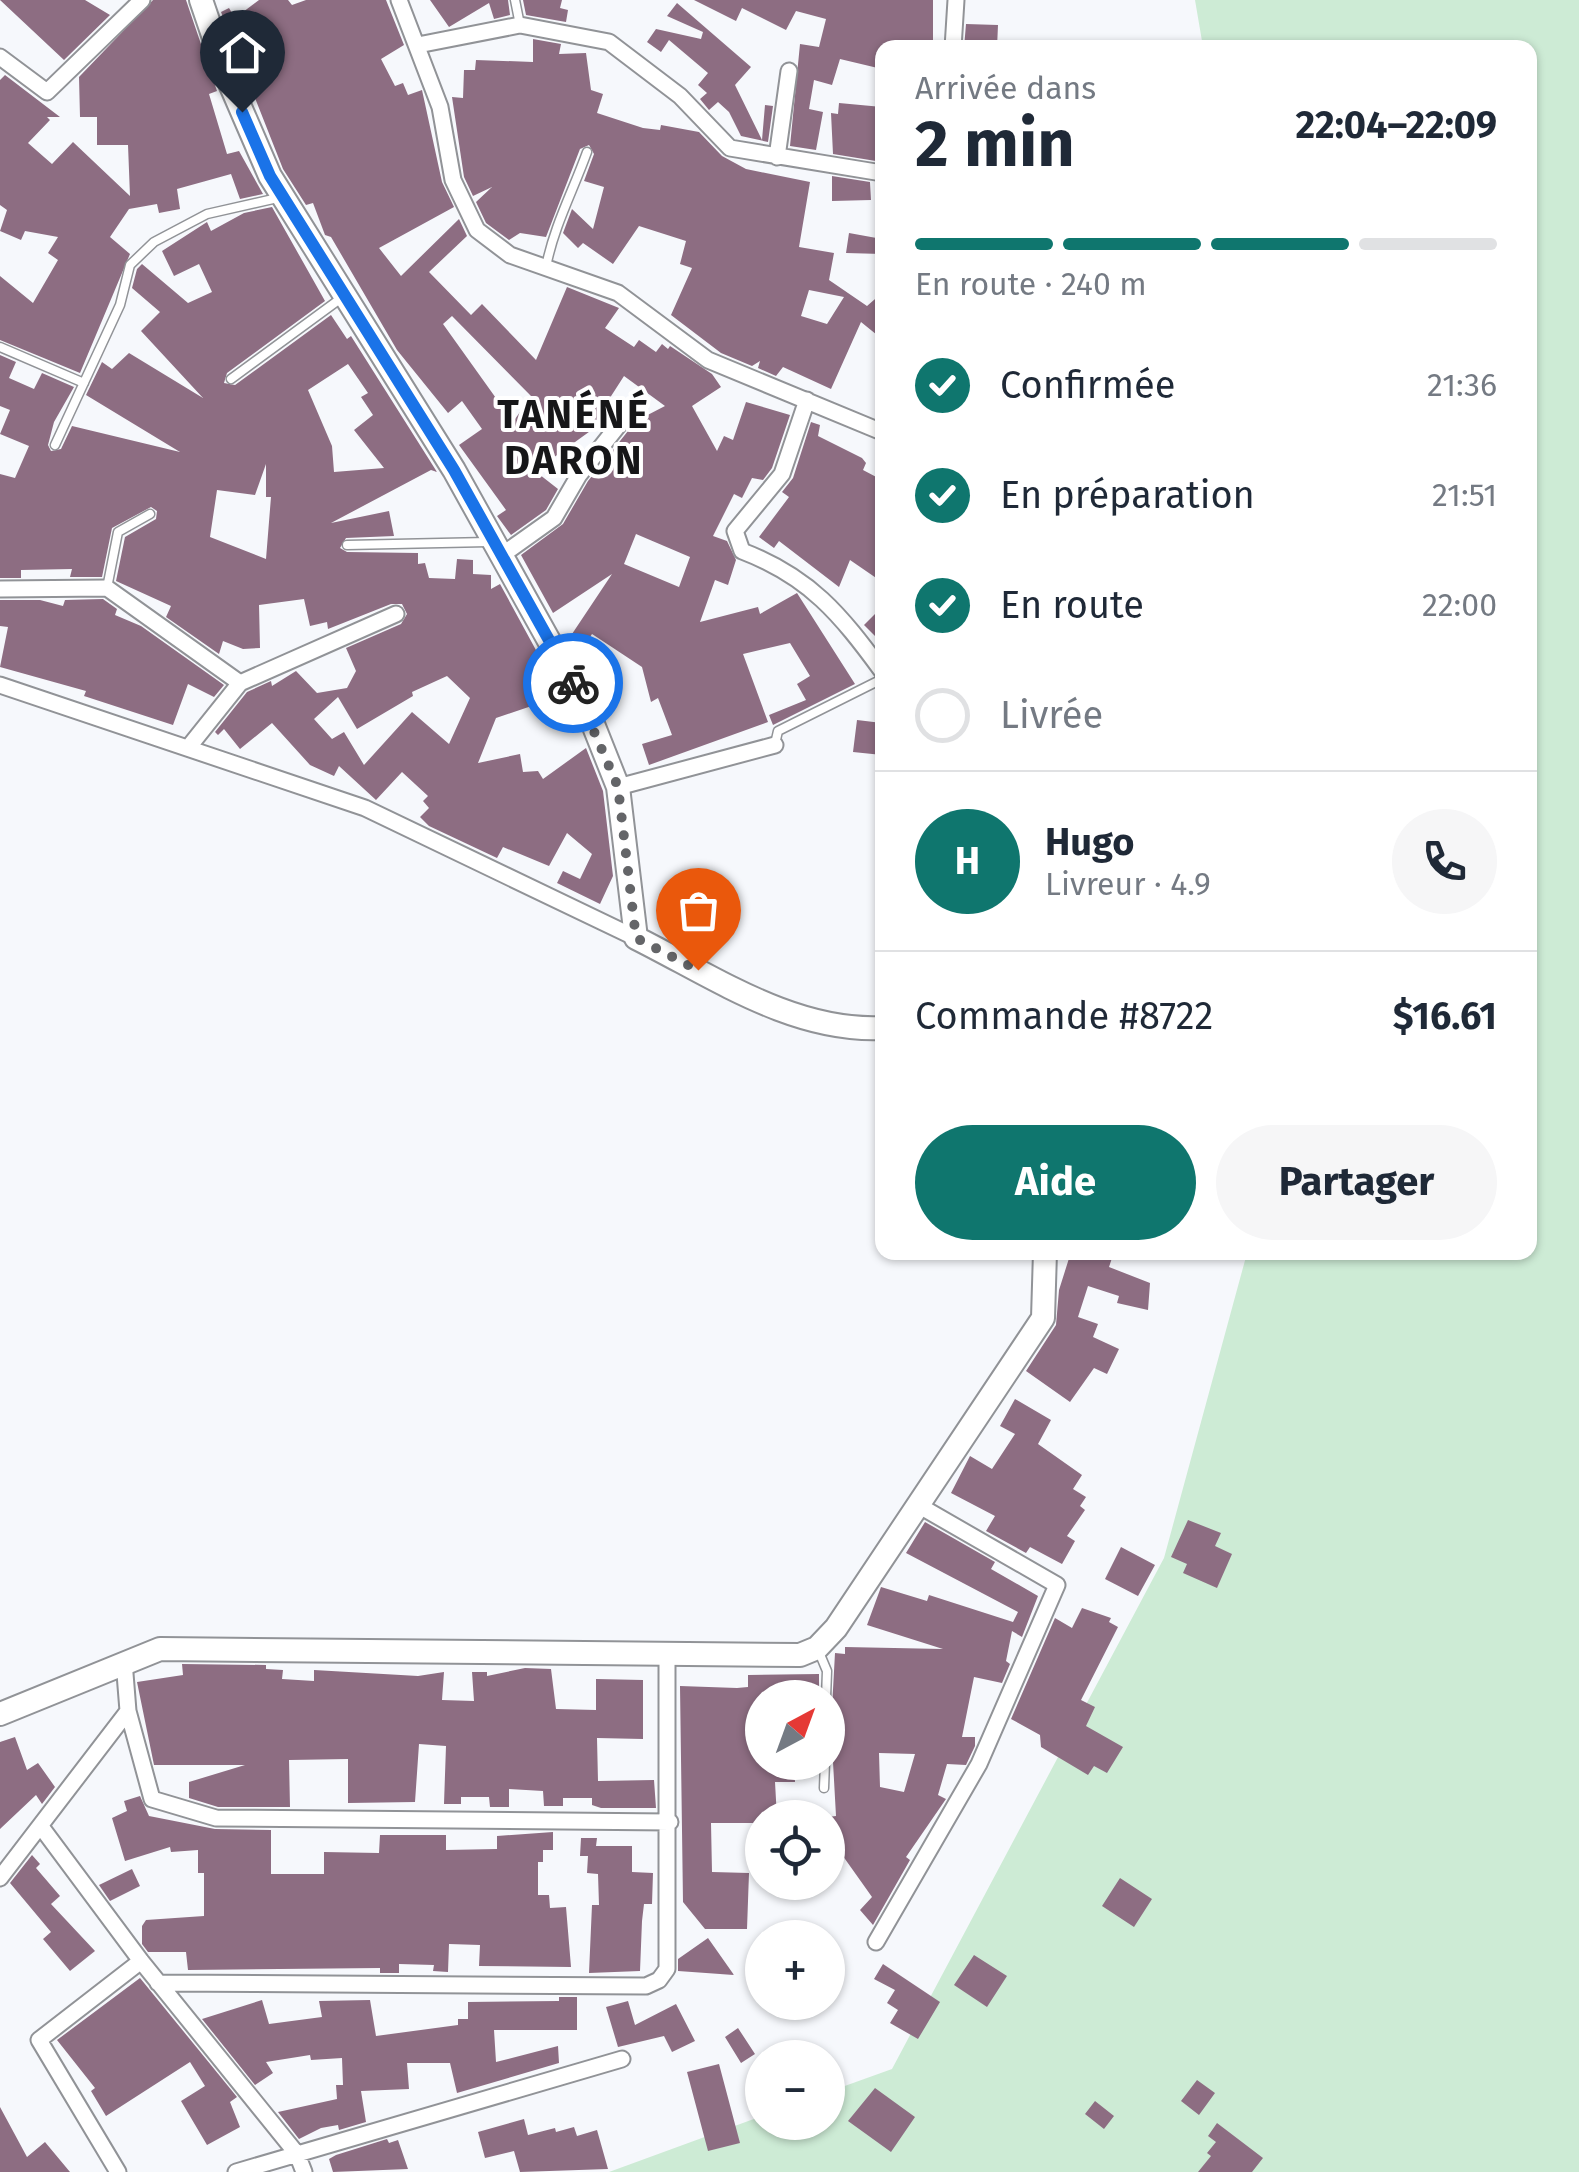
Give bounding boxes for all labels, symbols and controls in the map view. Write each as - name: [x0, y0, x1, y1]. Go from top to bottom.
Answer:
- pin: [200, 10, 285, 113]
- icon: home: [215, 25, 270, 80]
- text: Arrivée dans: [915, 69, 1096, 107]
- text: 22:04–22:09: [1295, 102, 1497, 148]
- text: 2 min: [915, 105, 1075, 183]
- text: En route · 240 m: [915, 265, 1147, 303]
- icon: check: [915, 358, 970, 413]
- text: Confirmée: [1000, 362, 1176, 408]
- text: 21:36: [1427, 366, 1497, 404]
- district label: TANÉNÉ DARON: [497, 389, 651, 485]
- icon: check: [915, 468, 970, 523]
- text: En préparation: [1000, 472, 1255, 518]
- text: 21:51: [1432, 476, 1497, 514]
- icon: check: [915, 578, 970, 633]
- text: En route: [1000, 582, 1144, 628]
- text: 22:00: [1422, 586, 1497, 624]
- courier: [523, 633, 623, 733]
- icon: bike: [546, 656, 601, 711]
- text: Livrée: [1000, 692, 1103, 738]
- button: phone: [1392, 809, 1497, 914]
- text: Hugo: [1045, 819, 1134, 865]
- text: H: [955, 838, 980, 884]
- text: Livreur · 4.9: [1045, 865, 1211, 903]
- pin: [656, 868, 741, 971]
- icon: bag: [671, 883, 726, 938]
- text: Commande #8722: [915, 993, 1213, 1039]
- text: $16.61: [1393, 993, 1497, 1039]
- button: Aide: [915, 1125, 1196, 1240]
- button: Partager: [1216, 1125, 1497, 1240]
- north arrow: [745, 1680, 845, 1780]
- map controls: [745, 1680, 845, 2140]
- button: locate: [745, 1800, 845, 1900]
- button: +: [745, 1920, 845, 2020]
- button: −: [745, 2040, 845, 2140]

